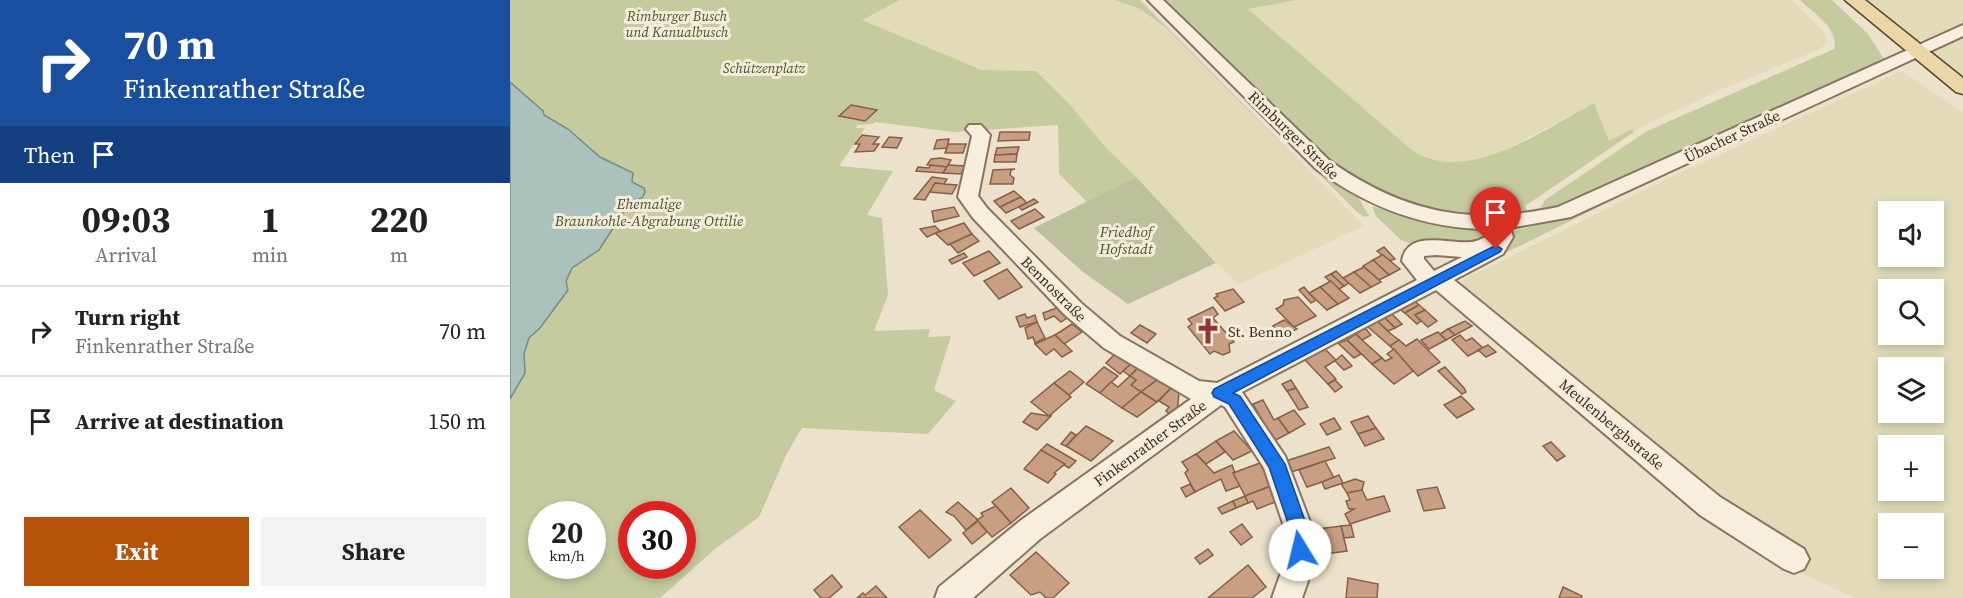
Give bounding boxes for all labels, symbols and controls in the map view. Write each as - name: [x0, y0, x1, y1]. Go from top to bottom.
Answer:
- park label: Rimburger Busch und Kanualbusch: [626, 6, 729, 42]
- text: 70 m: [123, 15, 216, 73]
- icon: right: [24, 24, 102, 102]
- park label: Schützenplatz: [723, 58, 805, 78]
- text: Finkenrather Straße: [123, 70, 365, 107]
- street label: Rimburger Straße: [1244, 86, 1344, 184]
- street label: Übacher Straße: [1681, 104, 1784, 167]
- icon: arrive: [87, 138, 120, 171]
- text: Then: [24, 140, 75, 170]
- pin: [1470, 187, 1521, 249]
- park label: Ehemalige Braunkohle-Abgrabung Ottilie: [554, 193, 743, 231]
- text: 09:03: [82, 195, 170, 244]
- text: 1: [260, 195, 280, 244]
- text: 220: [370, 195, 428, 244]
- icon: arrive: [1479, 196, 1512, 229]
- map controls: [1878, 201, 1944, 579]
- button: sound: [1878, 201, 1944, 267]
- park label: Friedhof Hofstadt: [1098, 221, 1155, 259]
- text: Arrival: [95, 241, 157, 269]
- text: min: [252, 241, 288, 269]
- text: m: [390, 241, 408, 269]
- street label: Bennostraße: [1016, 251, 1092, 327]
- button: search: [1878, 279, 1944, 345]
- text: Turn right: [75, 302, 180, 332]
- icon: right: [24, 315, 57, 348]
- text: 70 m: [439, 316, 486, 346]
- church icon: St. Benno: [1193, 316, 1223, 346]
- place label: St. Benno: [1228, 321, 1292, 342]
- text: Finkenrather Straße: [75, 332, 255, 360]
- button: layers: [1878, 357, 1944, 423]
- street label: Meulenberghstraße: [1555, 374, 1669, 475]
- street label: Finkenrather Straße: [1089, 395, 1211, 491]
- icon: arrive: [24, 405, 57, 438]
- text: Arrive at destination: [75, 406, 284, 436]
- text: 150 m: [428, 406, 486, 436]
- button: +: [1878, 435, 1944, 501]
- speed limit sign: 30: [618, 501, 696, 579]
- text: 20: [551, 512, 583, 553]
- button: −: [1878, 513, 1944, 579]
- button: Exit: [24, 517, 249, 586]
- button: Share: [261, 517, 486, 586]
- position arrow: [1268, 518, 1332, 582]
- text: km/h: [549, 545, 585, 566]

